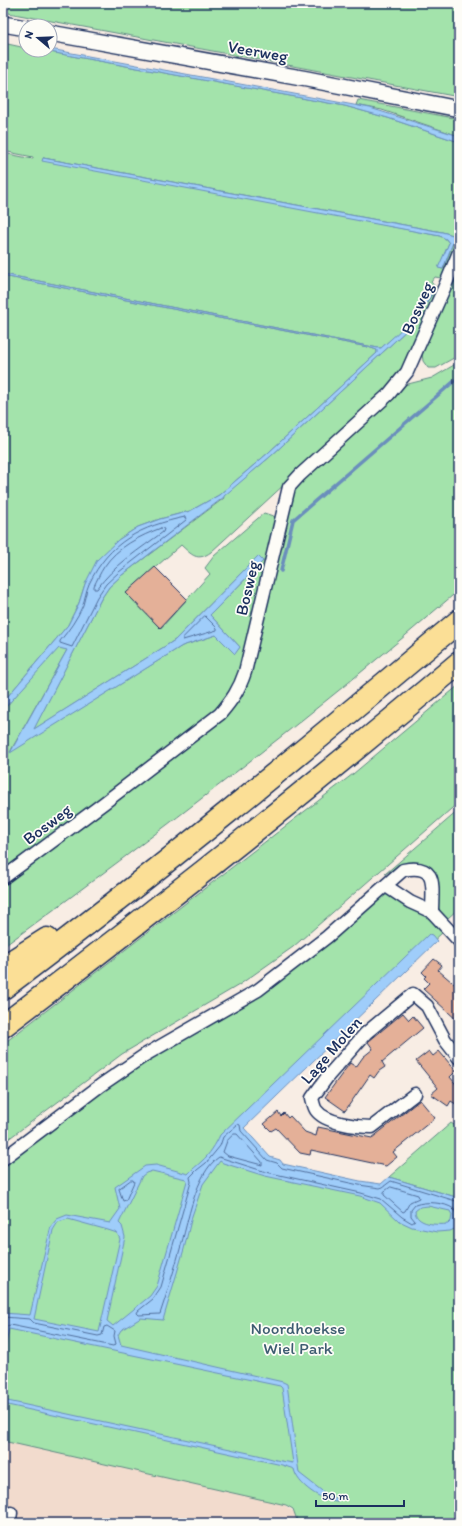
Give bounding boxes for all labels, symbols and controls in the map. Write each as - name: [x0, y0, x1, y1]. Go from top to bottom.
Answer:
- north arrow: [18, 18, 58, 58]
- text: N: [22, 29, 36, 41]
- street label: Veerweg: [226, 36, 290, 66]
- street label: Bosweg: [397, 278, 438, 337]
- street label: Bosweg: [231, 558, 263, 617]
- street label: Bosweg: [19, 799, 75, 849]
- street label: Lage Molen: [296, 1012, 366, 1088]
- park label: Noordhoekse Wiel Park: [251, 1318, 345, 1358]
- scale bar: [316, 1482, 404, 1508]
- text: 50 m: [322, 1489, 348, 1503]

